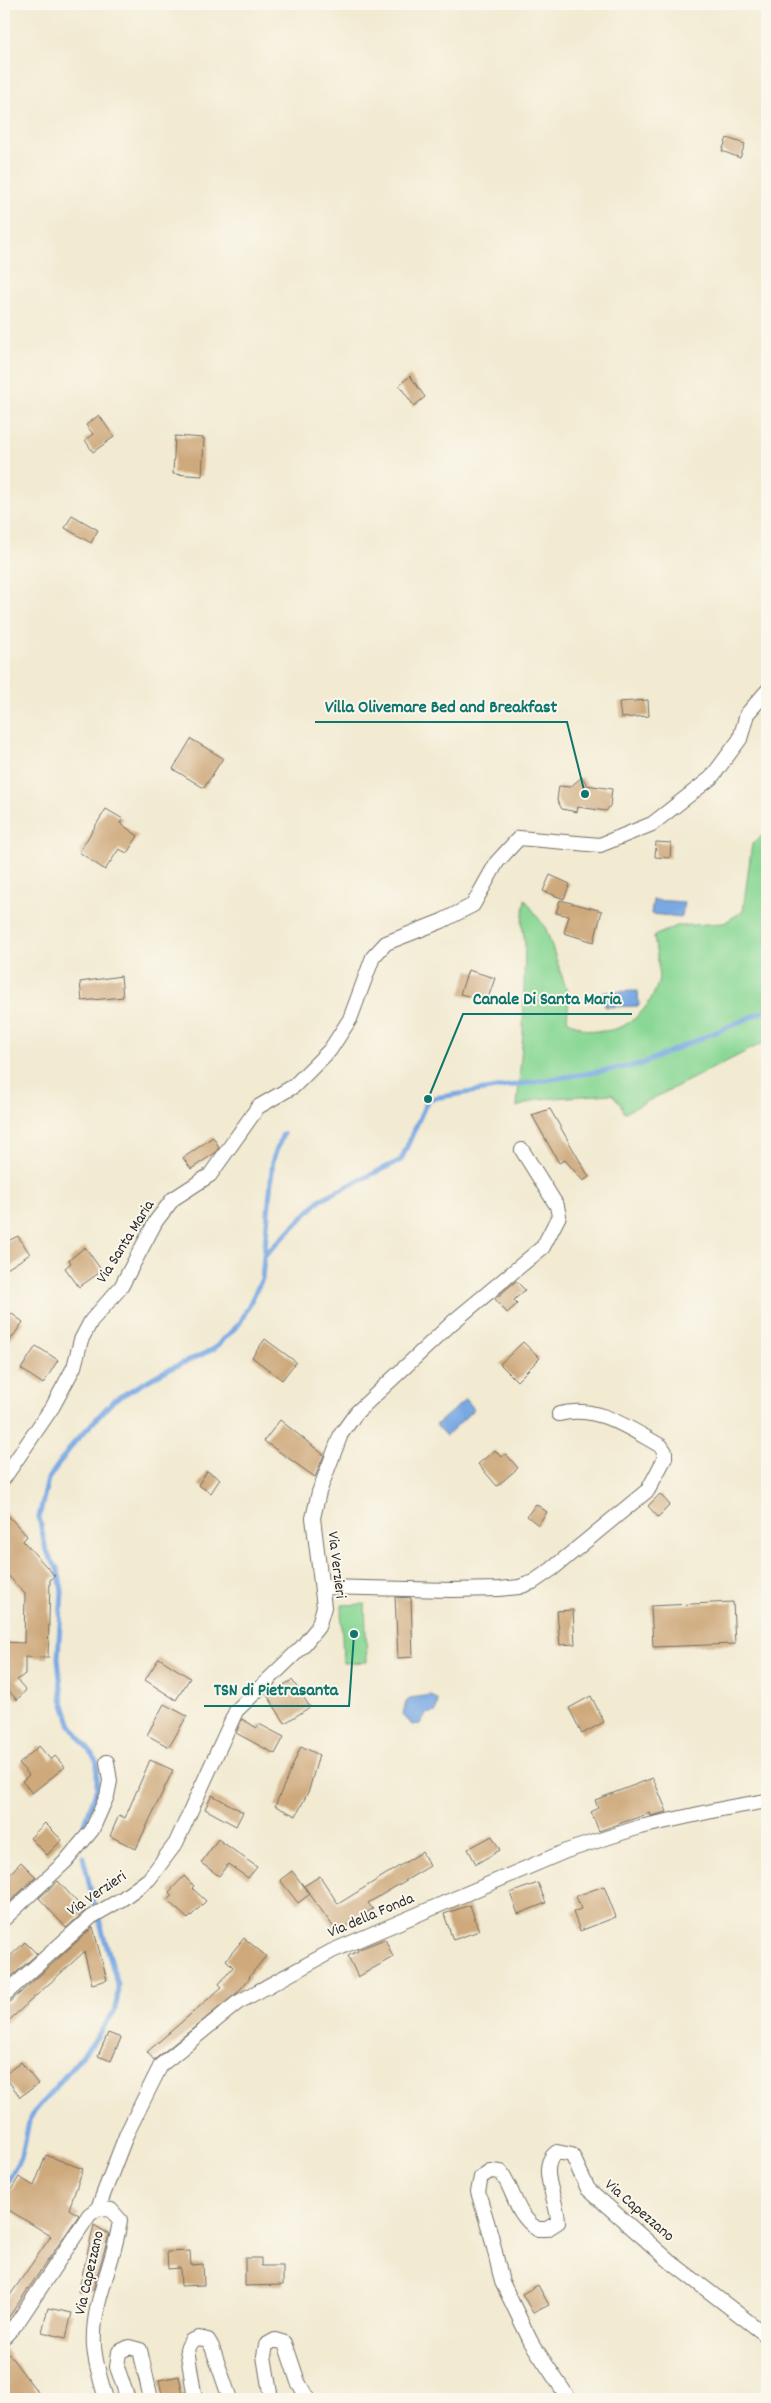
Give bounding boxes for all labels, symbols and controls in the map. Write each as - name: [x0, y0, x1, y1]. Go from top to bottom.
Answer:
- callout: Villa Olivemare Bed and Breakfast: [315, 689, 567, 722]
- text: Villa Olivemare Bed and Breakfast: [325, 696, 557, 721]
- callout: Canale Di Santa Maria: [463, 981, 632, 1014]
- text: Canale Di Santa Maria: [473, 988, 622, 1013]
- street label: Via Santa Maria: [91, 1196, 161, 1288]
- street label: Via Verzieri: [320, 1530, 352, 1600]
- callout: TSN di Pietrasanta: [204, 1673, 349, 1706]
- text: TSN di Pietrasanta: [214, 1679, 339, 1704]
- street label: Via Verzieri: [63, 1866, 131, 1922]
- street label: Via della Fonda: [324, 1887, 418, 1945]
- street label: Via Capezzano: [599, 2174, 679, 2248]
- street label: Via Capezzano: [69, 2229, 111, 2317]

